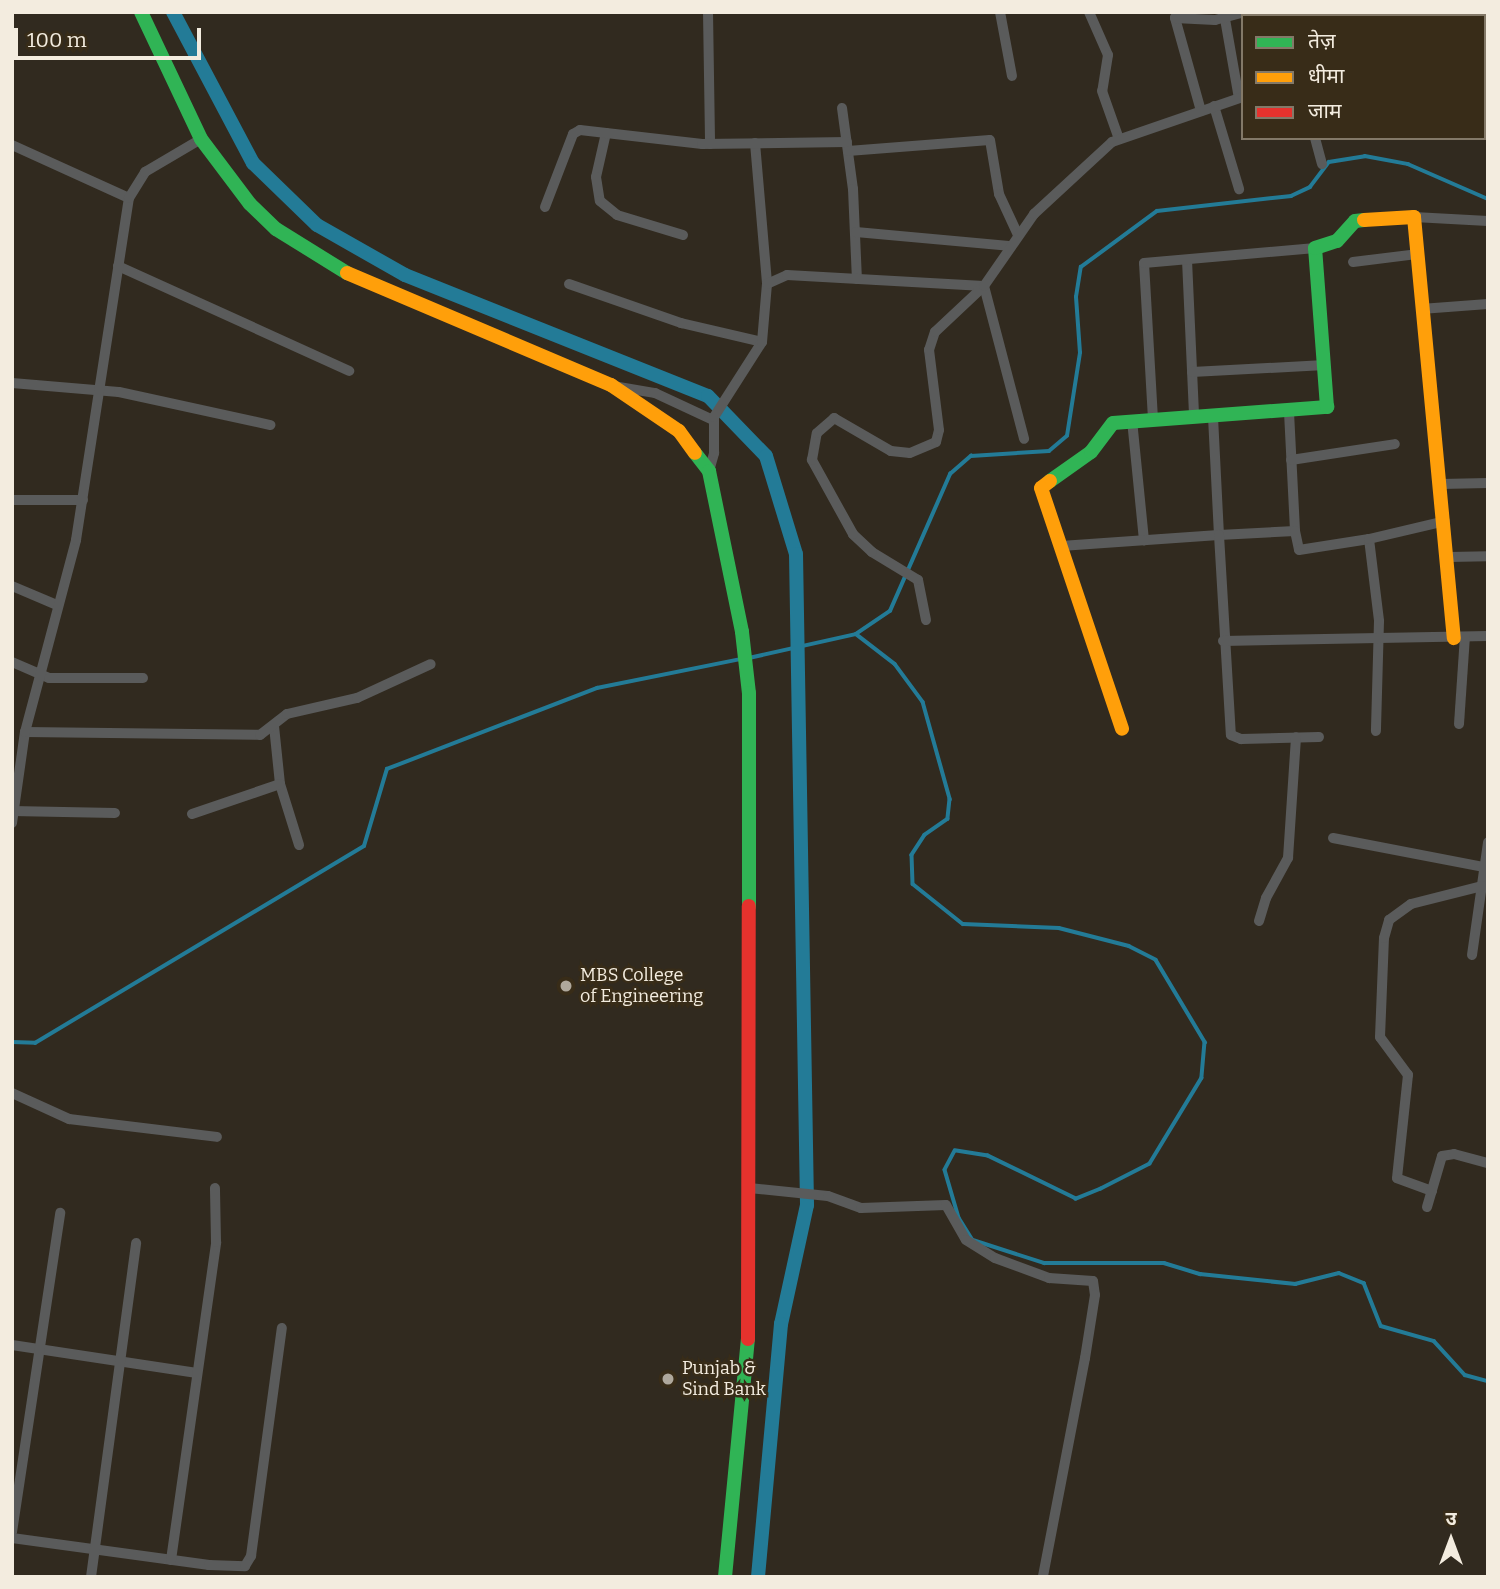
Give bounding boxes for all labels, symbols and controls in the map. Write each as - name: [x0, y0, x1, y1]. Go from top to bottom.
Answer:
- scale bar: [18, 14, 205, 58]
- legend: [1241, 14, 1486, 140]
- text: 100 m: [27, 27, 87, 53]
- text: तेज़: [1308, 28, 1336, 54]
- text: धीमा: [1308, 63, 1344, 89]
- text: जाम: [1308, 98, 1342, 124]
- place label: MBS College of Engineering: [580, 965, 703, 1007]
- marker: MBS College of Engineering: [558, 978, 574, 994]
- place label: Punjab & Sind Bank: [682, 1358, 766, 1400]
- marker: Punjab & Sind Bank: [660, 1371, 676, 1387]
- north arrow: [1416, 1505, 1486, 1575]
- text: उ: [1445, 1507, 1457, 1530]

